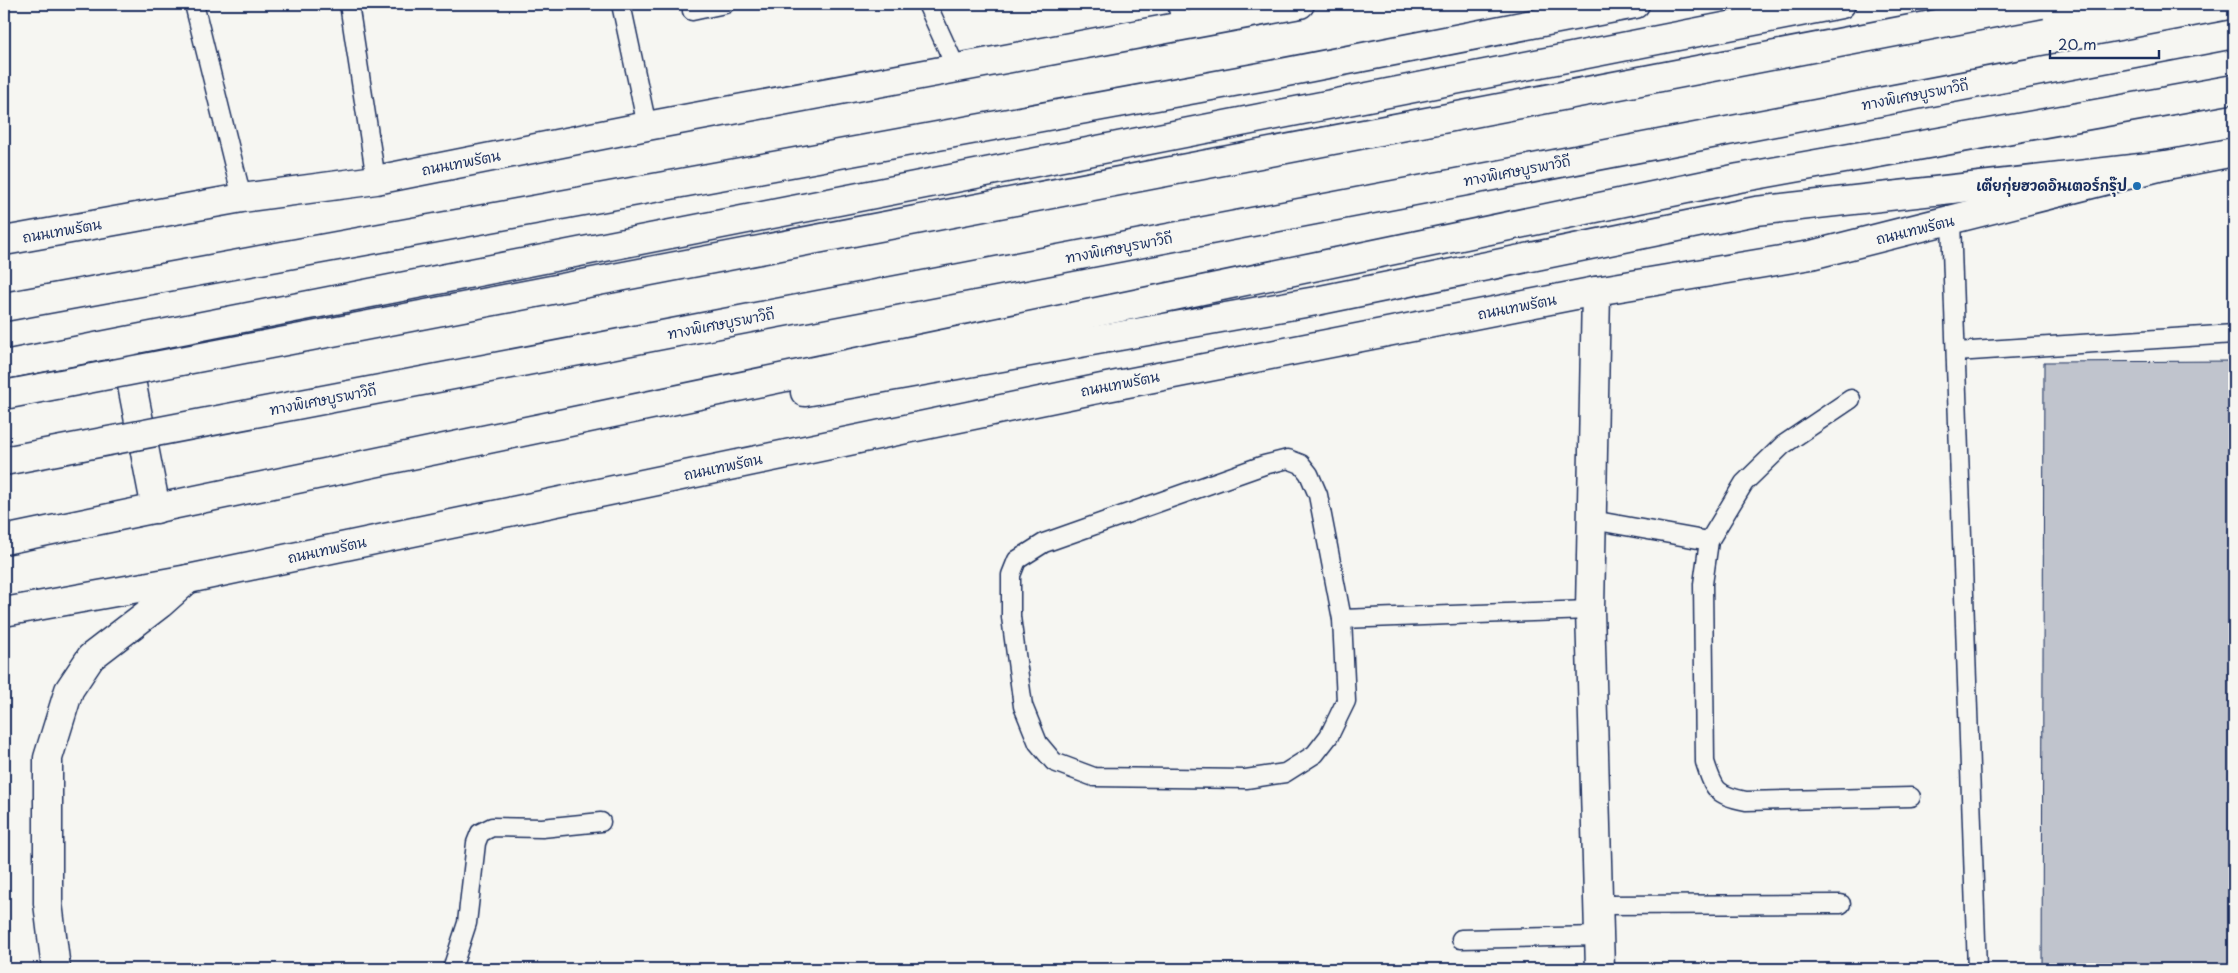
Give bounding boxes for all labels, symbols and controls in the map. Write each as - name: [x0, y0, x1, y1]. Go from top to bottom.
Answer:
- scale bar: [2050, 28, 2159, 60]
- text: 20 m: [2058, 32, 2097, 55]
- street label: ทางพิเศษบูรพาวิถี: [1860, 74, 1970, 115]
- street label: ถนนเทพรัตน: [420, 144, 503, 180]
- street label: ทางพิเศษบูรพาวิถี: [1462, 150, 1572, 191]
- place label: เตียกุ่ยฮวดอินเตอร์กรุ๊ป: [1976, 175, 2127, 197]
- marker: เตียกุ่ยฮวดอินเตอร์กรุ๊ป: [2131, 180, 2143, 192]
- street label: ถนนเทพรัตน: [1874, 210, 1957, 249]
- street label: ถนนเทพรัตน: [21, 213, 104, 248]
- street label: ทางพิเศษบูรพาวิถี: [1064, 227, 1174, 268]
- street label: ถนนเทพรัตน: [1476, 288, 1559, 324]
- street label: ทางพิเศษบูรพาวิถี: [666, 303, 776, 344]
- street label: ถนนเทพรัตน: [1079, 365, 1162, 401]
- street label: ทางพิเศษบูรพาวิถี: [268, 379, 378, 420]
- street label: ถนนเทพรัตน: [682, 448, 765, 485]
- street label: ถนนเทพรัตน: [286, 531, 369, 568]

